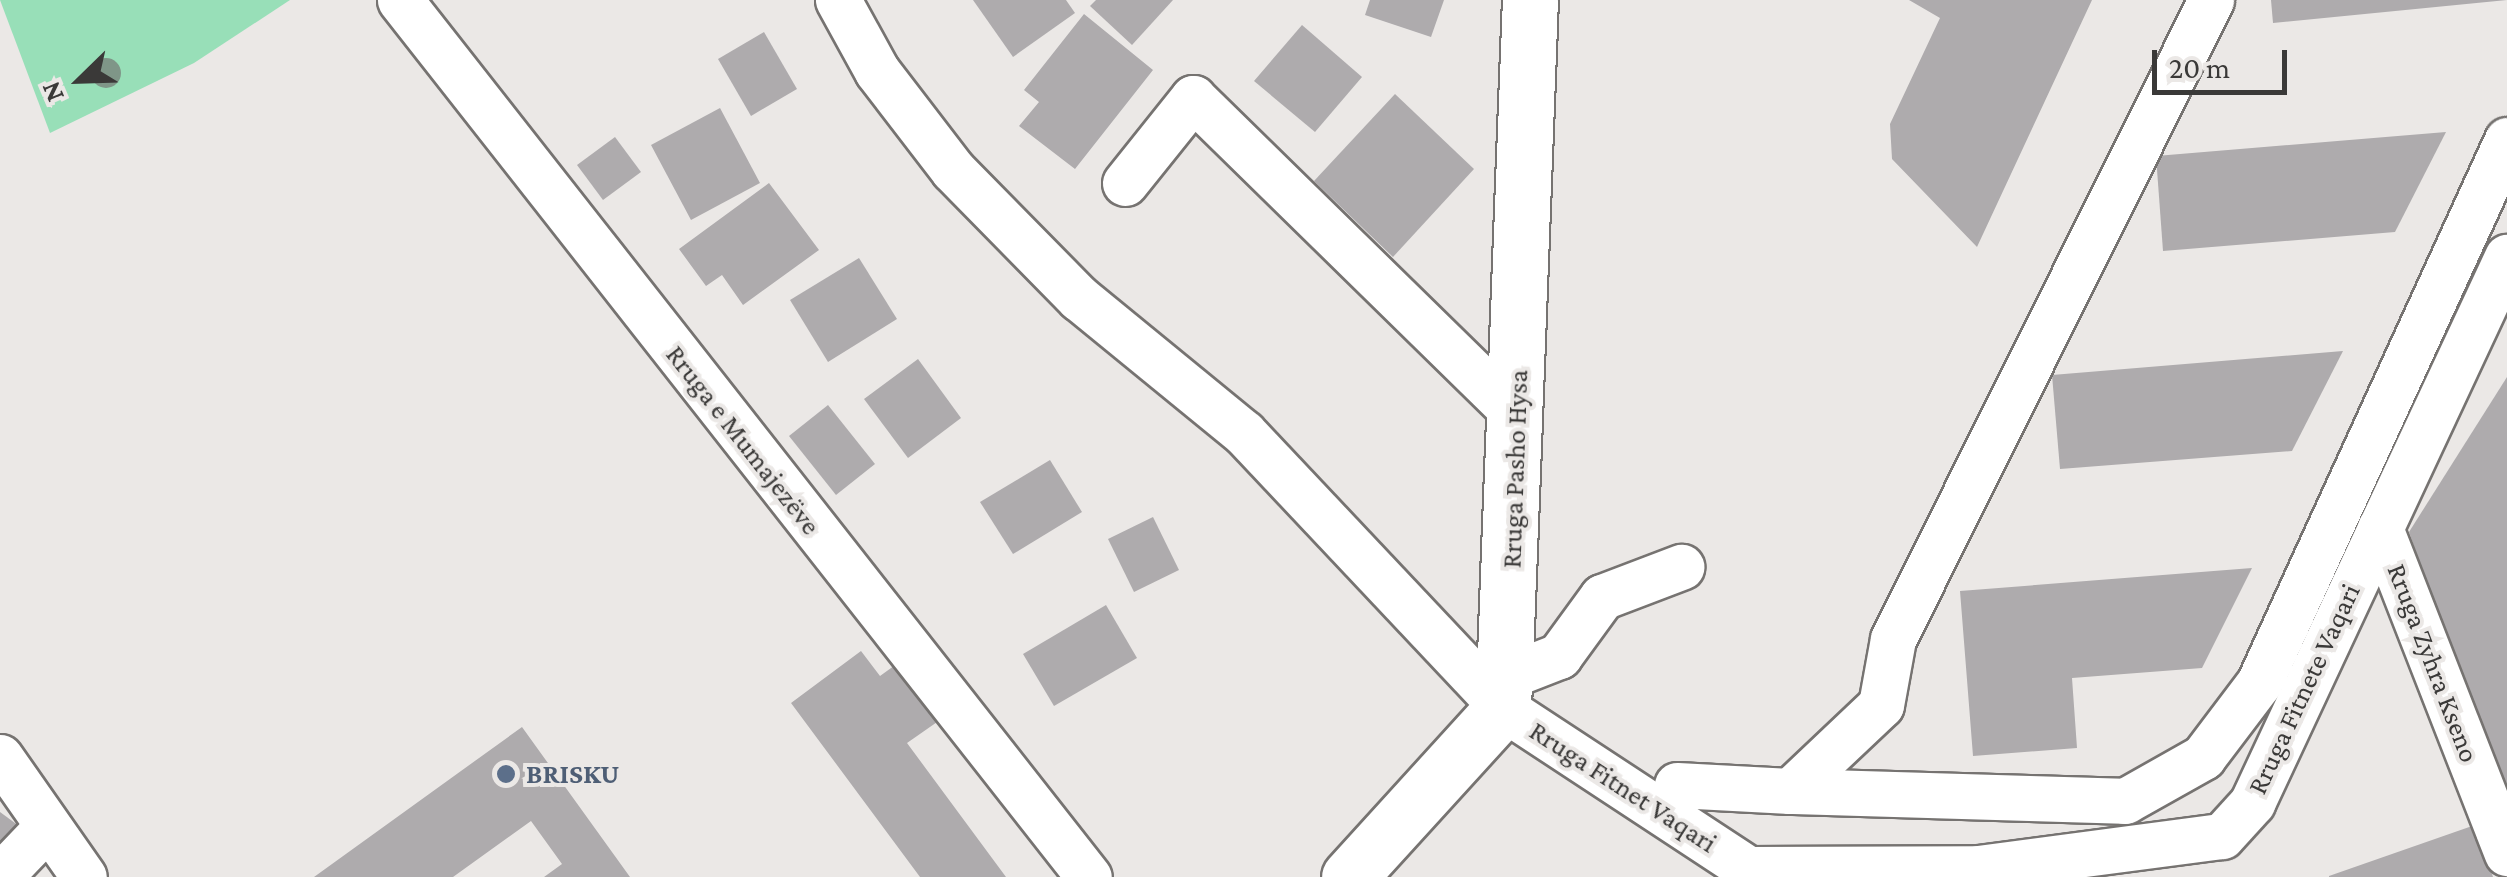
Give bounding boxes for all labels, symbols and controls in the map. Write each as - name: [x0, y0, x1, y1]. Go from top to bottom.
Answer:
- north arrow: [30, 30, 130, 130]
- scale bar: [2157, 30, 2292, 92]
- text: 20 m: [2169, 51, 2230, 84]
- text: N: [34, 77, 70, 107]
- street label: Rruga e Mumajezëve: [659, 339, 827, 541]
- street label: Rruga Pasho Hysa: [1495, 369, 1535, 569]
- street label: Rruga Zyhra Kseno: [2380, 559, 2486, 767]
- street label: Rruga Fitnete Vaqari: [2241, 578, 2367, 800]
- street label: Rruga Fitnet Vaqari: [1523, 714, 1723, 860]
- place label: BRISKU: [526, 757, 619, 791]
- marker: BRISKU: [495, 763, 517, 785]

